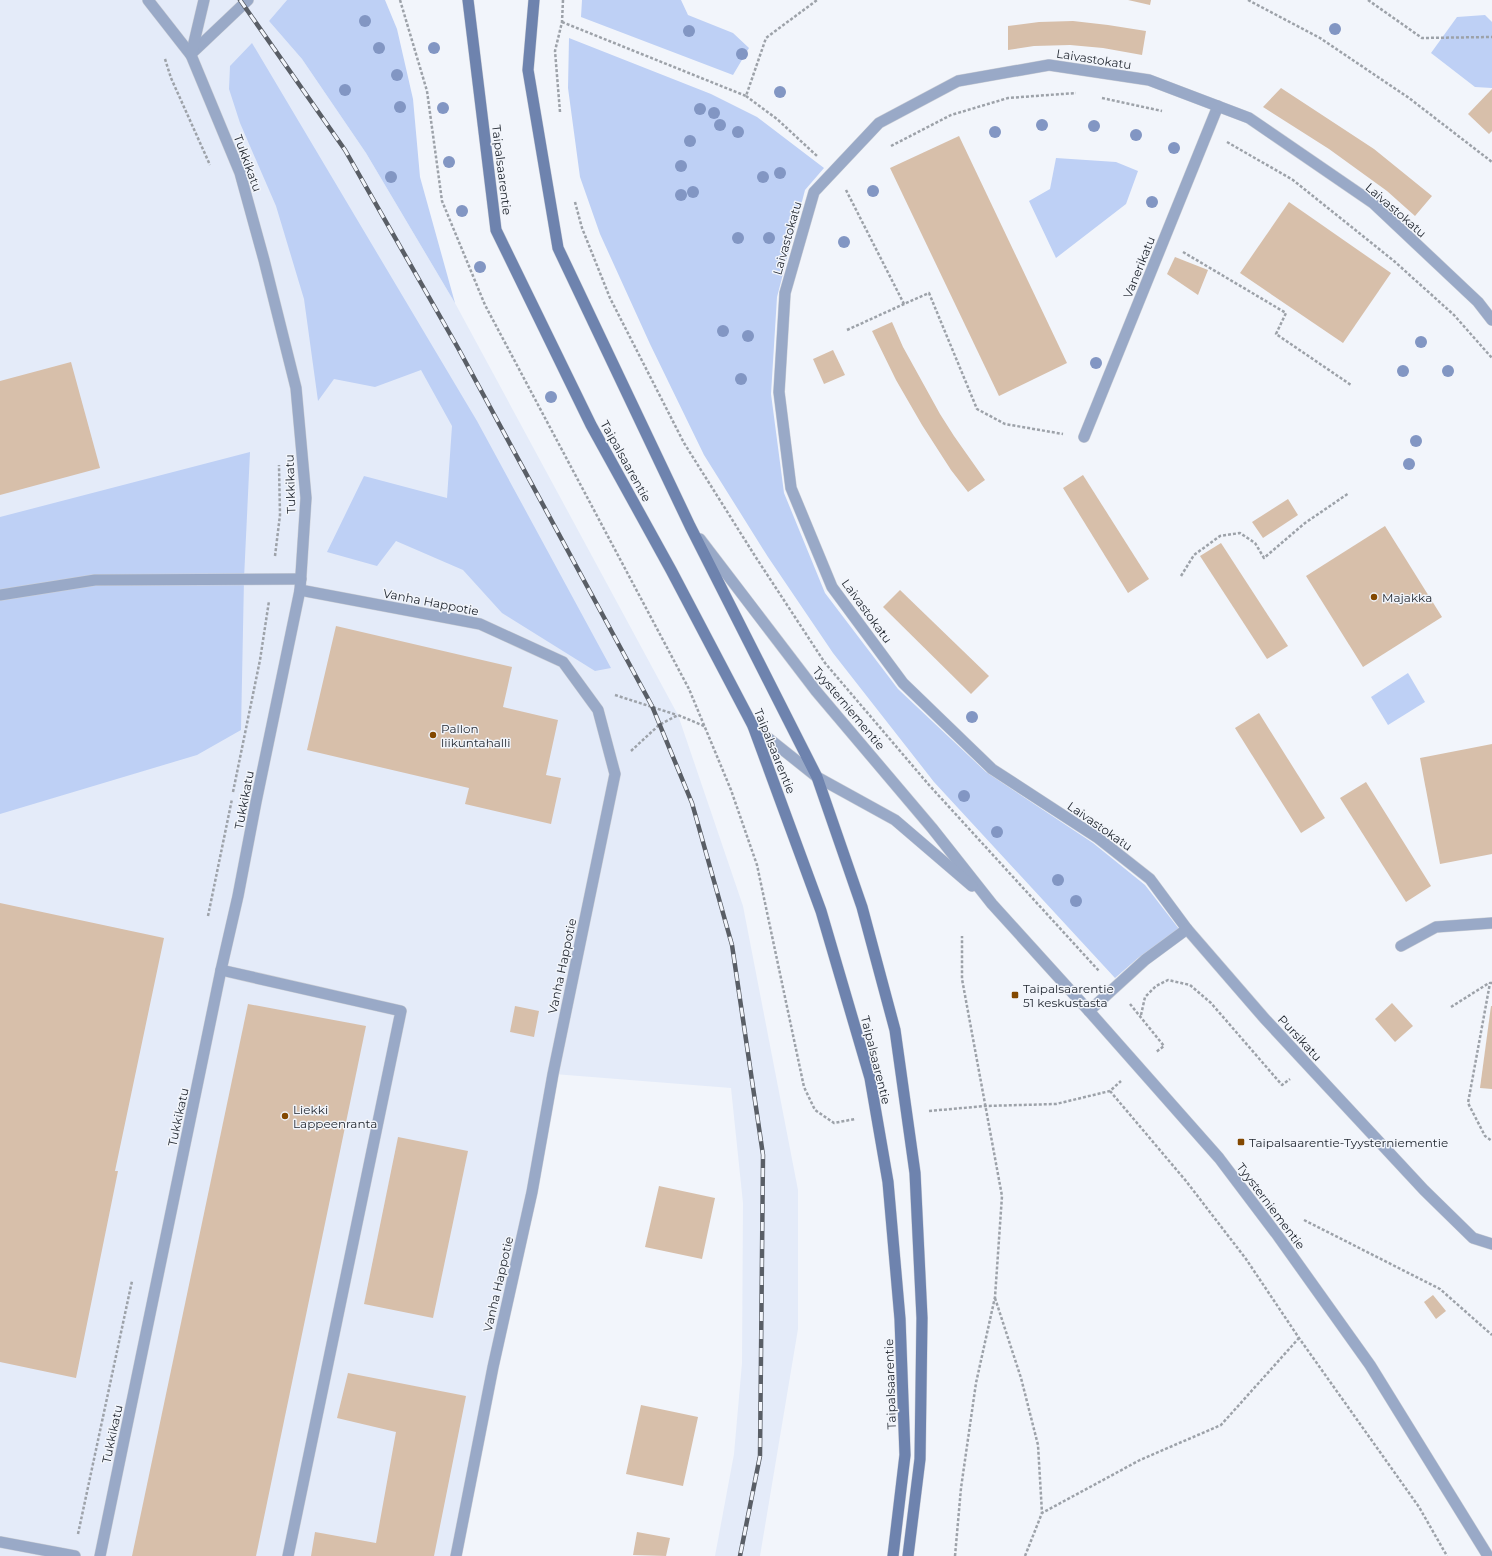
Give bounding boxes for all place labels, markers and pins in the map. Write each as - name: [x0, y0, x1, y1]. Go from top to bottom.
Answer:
- place label: Majakka: [1382, 590, 1432, 605]
- marker: Majakka: [1369, 592, 1379, 602]
- place label: Pallon liikuntahalli: [441, 721, 511, 750]
- marker: Pallon liikuntahalli: [428, 730, 438, 740]
- place label: Taipalsaarentie 51 keskustasta: [1023, 981, 1114, 1010]
- marker: Taipalsaarentie 51 keskustasta: [1010, 990, 1020, 1000]
- place label: Liekki Lappeenranta: [293, 1102, 377, 1131]
- marker: Liekki Lappeenranta: [280, 1111, 290, 1121]
- place label: Taipalsaarentie-Tyysterniementie: [1249, 1135, 1448, 1150]
- marker: Taipalsaarentie-Tyysterniementie: [1236, 1137, 1246, 1147]

